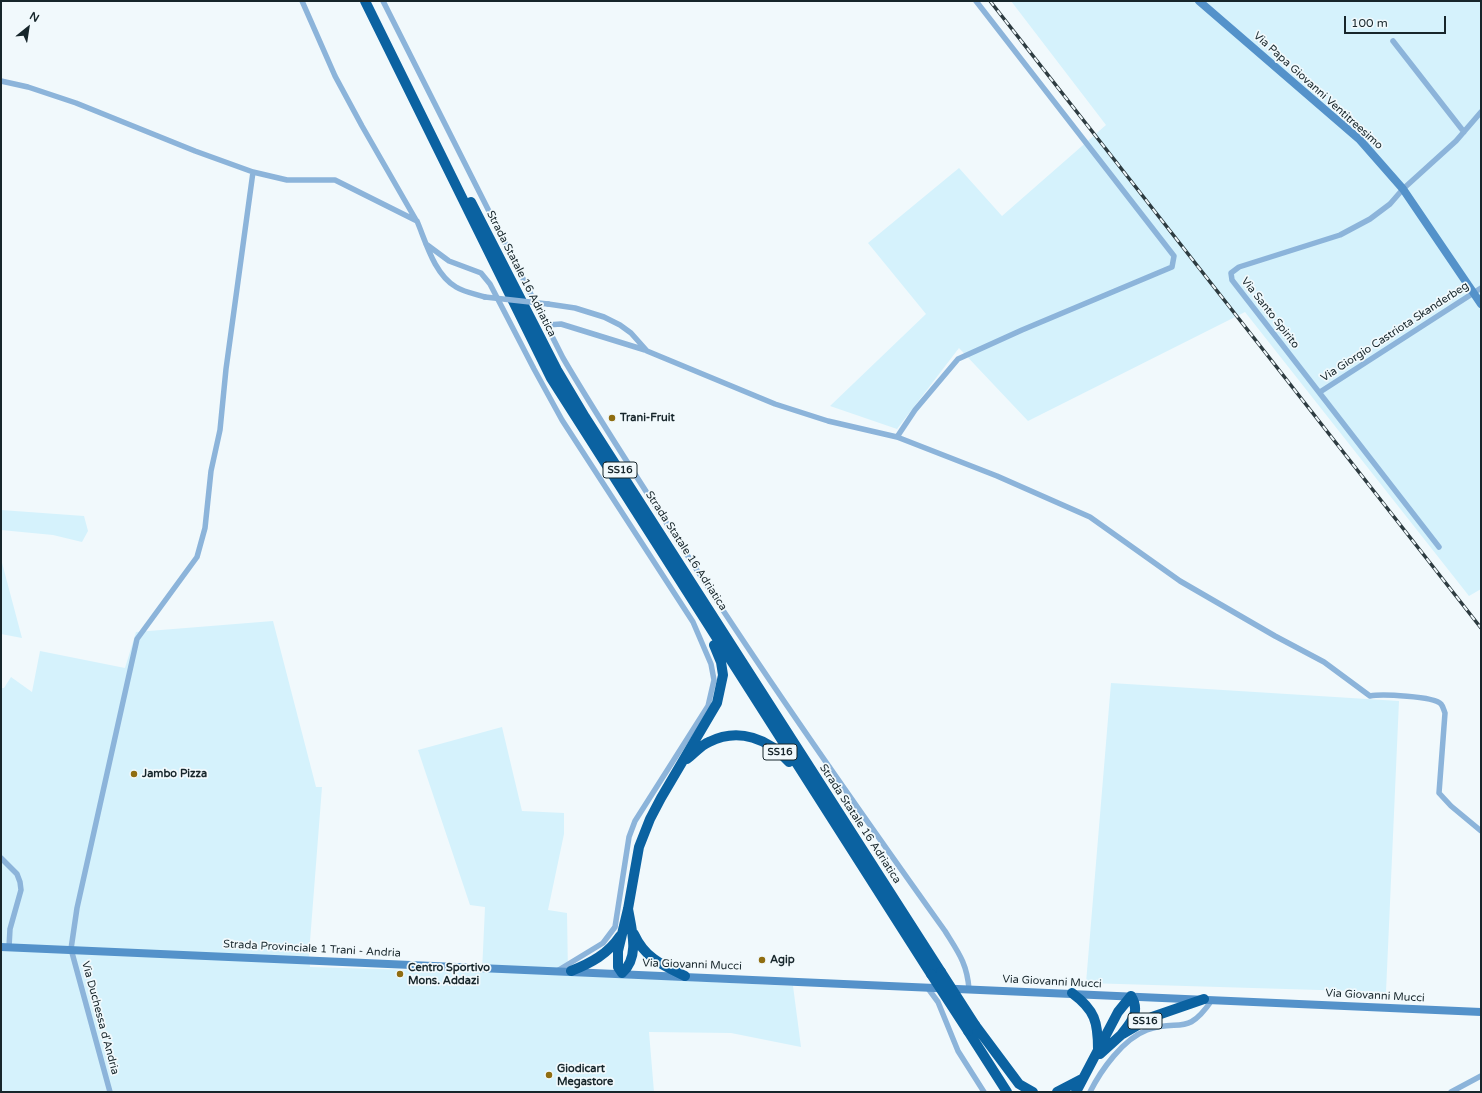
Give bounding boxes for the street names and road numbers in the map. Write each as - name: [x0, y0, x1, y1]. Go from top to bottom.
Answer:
- street label: Via Papa Giovanni Ventitreesimo: [1251, 29, 1385, 153]
- street label: Strada Statale 16 Adriatica: [483, 209, 559, 339]
- street label: Via Santo Spirito: [1238, 275, 1302, 351]
- street label: Via Giorgio Castriota Skanderbeg: [1319, 279, 1471, 385]
- road number: SS16: [603, 462, 637, 478]
- street label: Strada Statale 16 Adriatica: [642, 489, 730, 613]
- road number: SS16: [763, 744, 797, 760]
- street label: Strada Statale 16 Adriatica: [816, 762, 904, 886]
- street label: Strada Provinciale 1 Trani - Andria: [223, 938, 401, 960]
- street label: Via Giovanni Mucci: [642, 957, 742, 973]
- street label: Via Duchessa d'Andria: [79, 960, 121, 1076]
- street label: Via Giovanni Mucci: [1002, 973, 1102, 991]
- street label: Via Giovanni Mucci: [1325, 987, 1425, 1005]
- road number: SS16: [1128, 1013, 1162, 1029]

